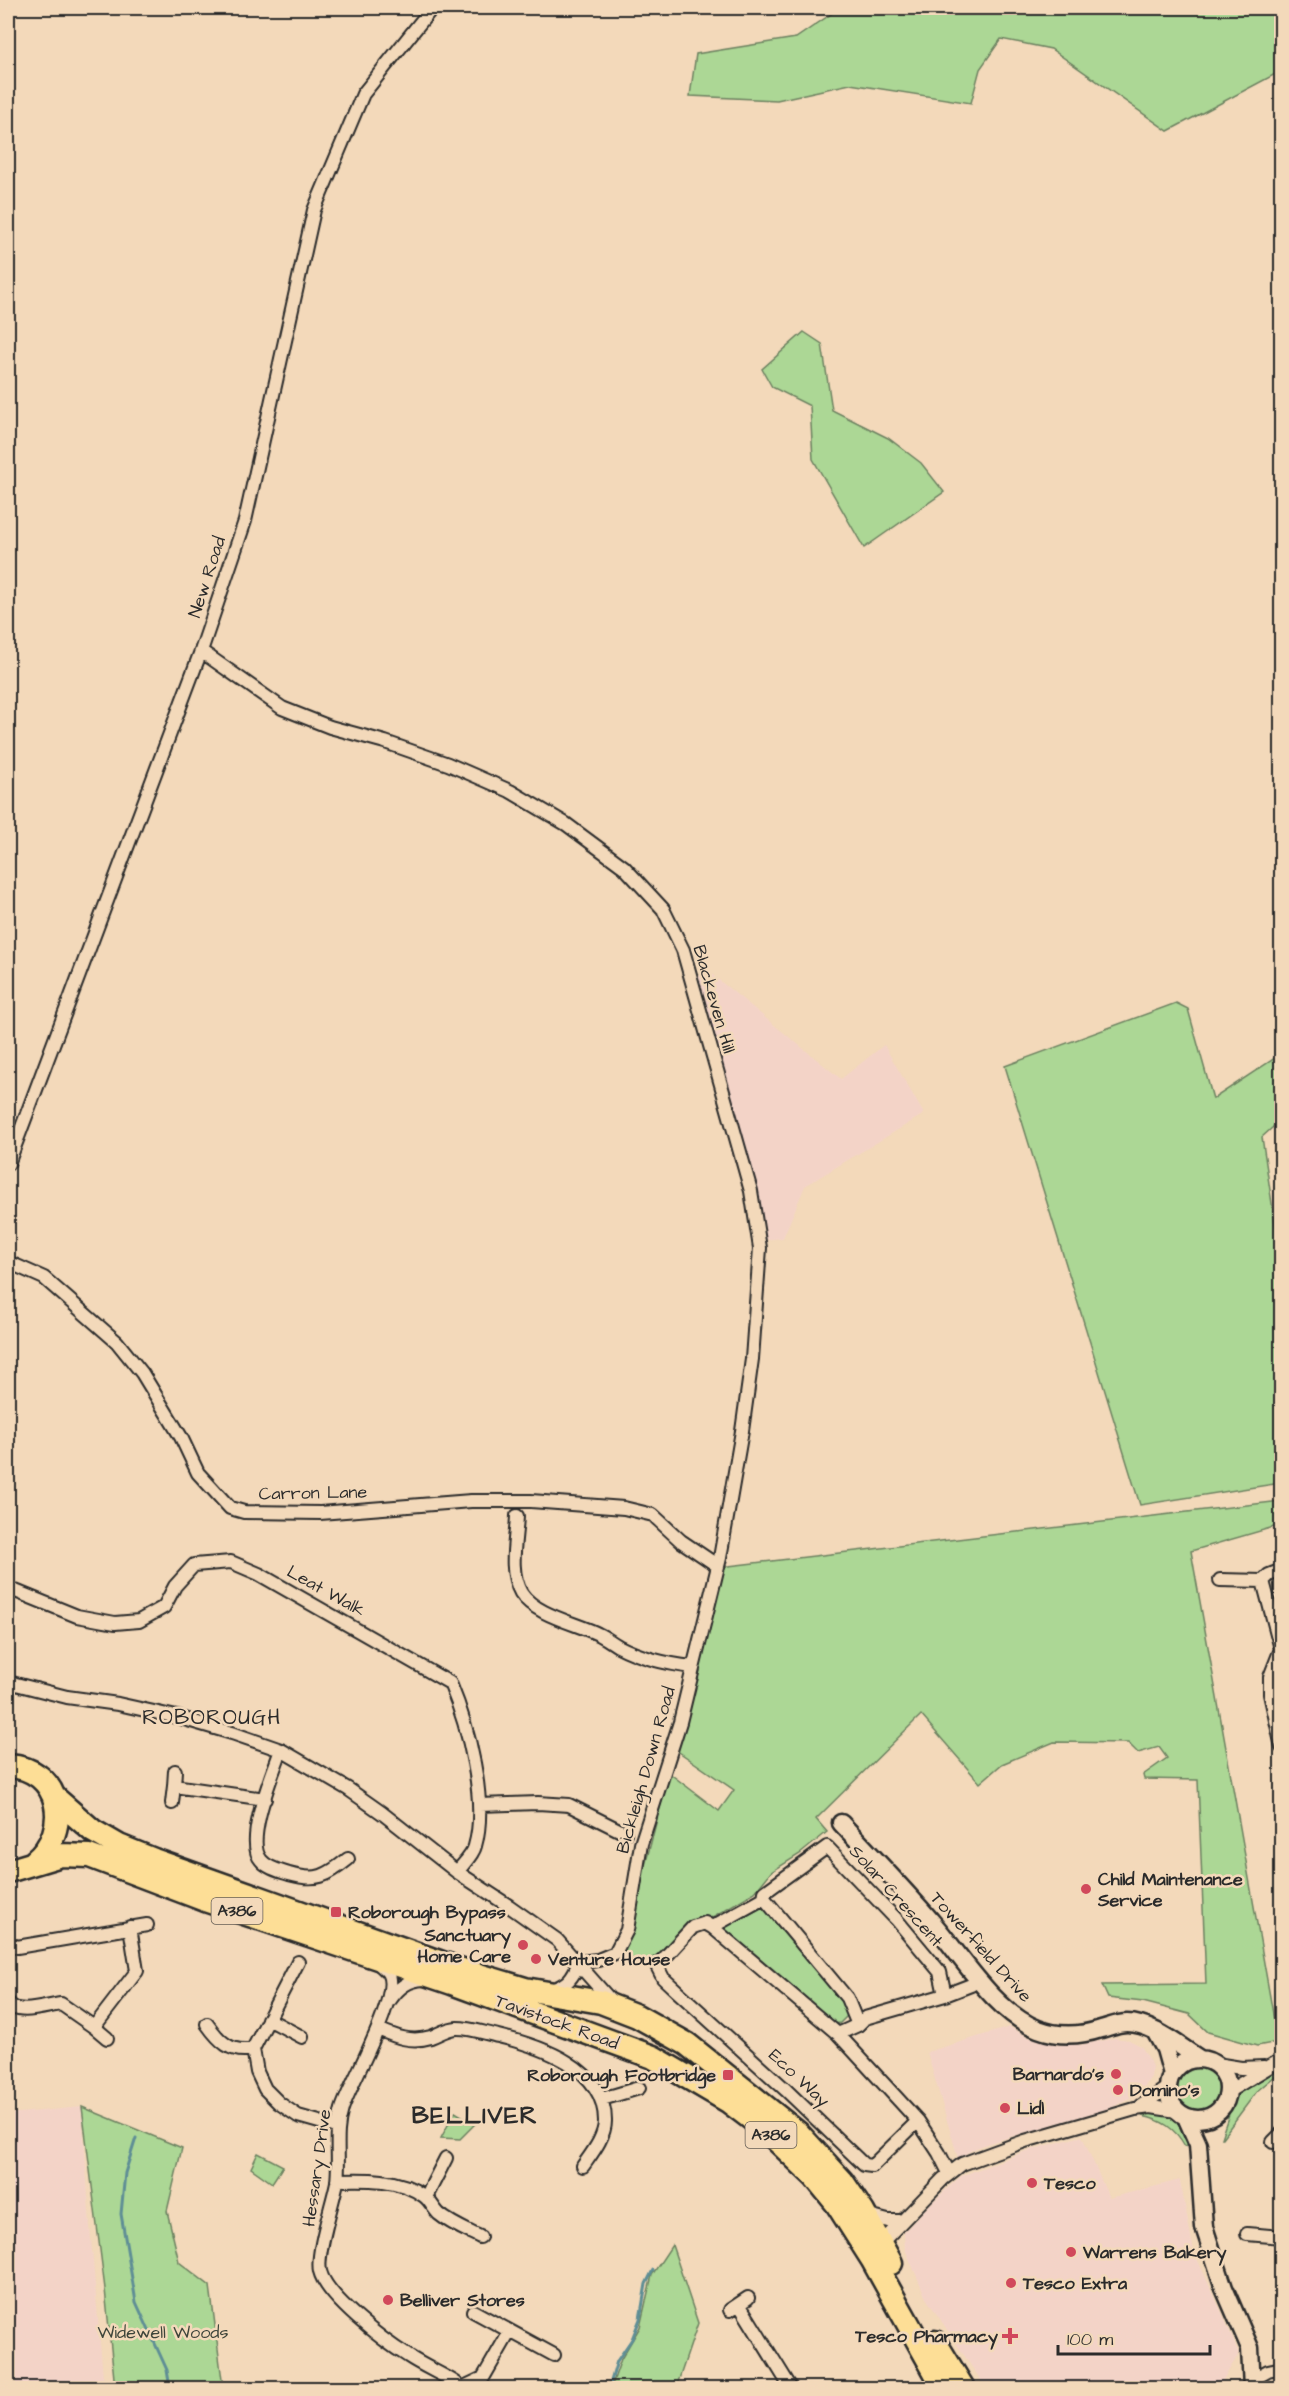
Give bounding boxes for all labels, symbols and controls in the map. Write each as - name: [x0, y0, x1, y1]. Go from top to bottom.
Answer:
- street label: New Road: [182, 533, 232, 621]
- street label: Blackeven Hill: [687, 942, 741, 1056]
- street label: Carron Lane: [259, 1480, 368, 1506]
- street label: Leat Walk: [282, 1559, 370, 1623]
- street label: Bickleigh Down Road: [610, 1684, 683, 1857]
- district label: ROBOROUGH: [142, 1703, 282, 1732]
- street label: Solar Crescent: [843, 1839, 949, 1953]
- place label: Child Maintenance Service: [1097, 1867, 1243, 1913]
- marker: Child Maintenance Service: [1079, 1882, 1093, 1896]
- street label: Towerfield Drive: [924, 1886, 1038, 2008]
- road number: A386: [212, 1898, 262, 1924]
- place label: Roborough Bypass: [348, 1900, 506, 1926]
- marker: Roborough Bypass: [329, 1905, 343, 1919]
- place label: Sanctuary Home Care: [417, 1923, 511, 1969]
- marker: Sanctuary Home Care: [516, 1938, 530, 1952]
- place label: Venture House: [547, 1947, 671, 1972]
- marker: Venture House: [529, 1952, 543, 1966]
- street label: Tavistock Road: [492, 1988, 622, 2056]
- street label: Eco Way: [762, 2043, 835, 2114]
- place label: Barnardo's: [1013, 2062, 1104, 2087]
- place label: Roborough Footbridge: [527, 2063, 716, 2089]
- marker: Barnardo's: [1109, 2067, 1123, 2081]
- marker: Roborough Footbridge: [721, 2068, 735, 2082]
- place label: Domino's: [1130, 2078, 1200, 2103]
- marker: Domino's: [1111, 2083, 1125, 2097]
- place label: Lidl: [1017, 2096, 1044, 2121]
- district label: BELLIVER: [412, 2099, 538, 2133]
- marker: Lidl: [998, 2101, 1012, 2115]
- street label: Hessary Drive: [296, 2107, 339, 2228]
- road number: A386: [746, 2122, 796, 2148]
- place label: Tesco: [1043, 2171, 1096, 2196]
- marker: Tesco: [1025, 2176, 1039, 2190]
- place label: Warrens Bakery: [1082, 2240, 1227, 2266]
- marker: Warrens Bakery: [1064, 2245, 1078, 2259]
- place label: Tesco Extra: [1022, 2271, 1128, 2296]
- marker: Tesco Extra: [1004, 2276, 1018, 2290]
- place label: Belliver Stores: [400, 2288, 525, 2313]
- marker: Belliver Stores: [381, 2293, 395, 2307]
- scale bar: [1058, 2318, 1210, 2356]
- park label: Widewell Woods: [97, 2320, 229, 2345]
- place label: Tesco Pharmacy: [854, 2324, 998, 2350]
- text: 100 m: [1067, 2327, 1113, 2352]
- marker: Tesco Pharmacy: [1003, 2329, 1017, 2343]

